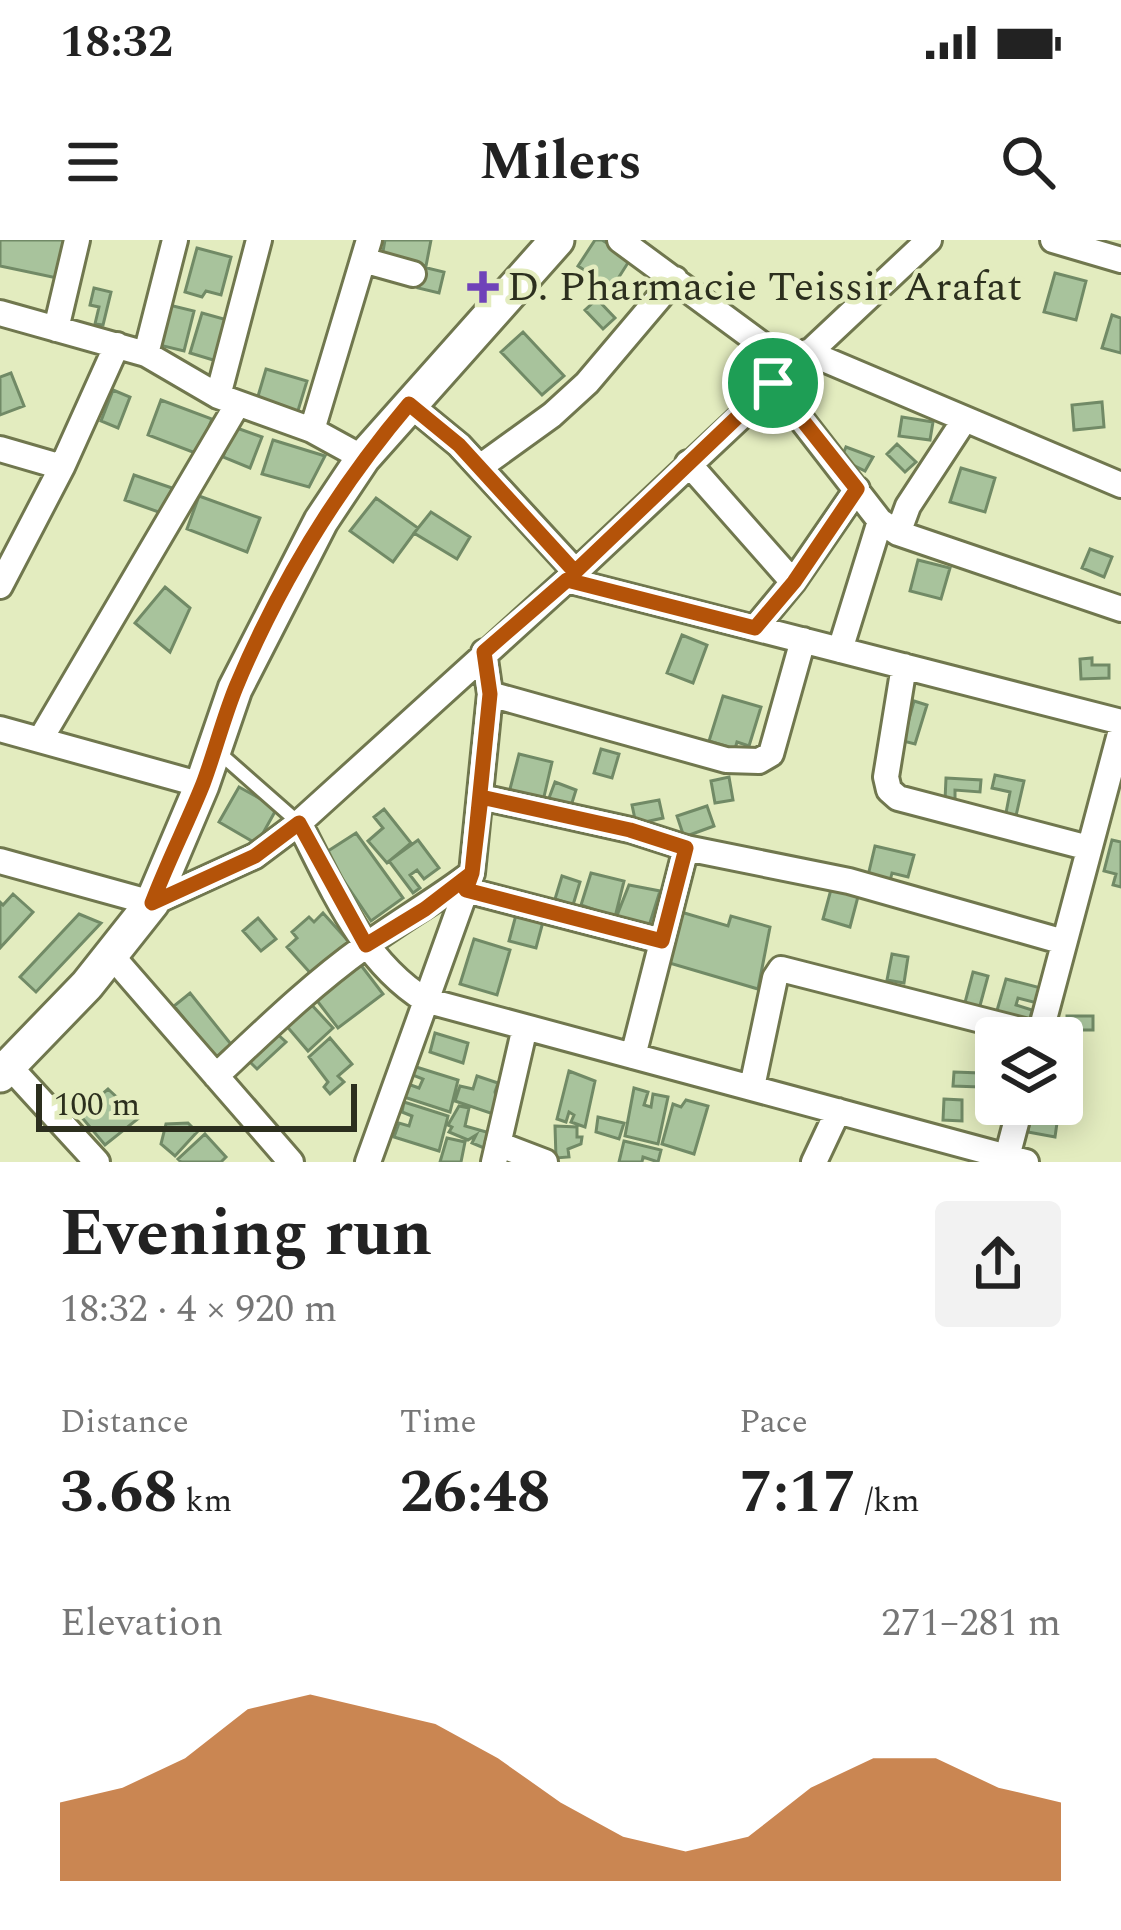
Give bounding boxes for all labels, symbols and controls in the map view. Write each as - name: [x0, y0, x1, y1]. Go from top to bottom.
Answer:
- text: 18:32: [60, 8, 173, 77]
- text: Milers: [479, 121, 642, 203]
- icon: menu: [60, 129, 126, 195]
- icon: search: [995, 129, 1061, 195]
- place label: D. Pharmacie Teissir Arafat: [507, 256, 1022, 319]
- marker: D. Pharmacie Teissir Arafat: [470, 274, 496, 300]
- pin: [722, 332, 824, 434]
- icon: arrive: [740, 350, 806, 416]
- map controls: [975, 1017, 1083, 1125]
- button: layers: [975, 1017, 1083, 1125]
- scale bar: [36, 1078, 357, 1131]
- text: 100 m: [54, 1080, 140, 1130]
- text: Evening run: [60, 1184, 432, 1285]
- button: share: [935, 1201, 1061, 1327]
- text: 18:32 · 4 × 920 m: [60, 1280, 337, 1339]
- text: Distance: [60, 1397, 189, 1447]
- text: Time: [400, 1397, 477, 1447]
- text: Pace: [739, 1397, 808, 1447]
- text: 3.68: [60, 1447, 177, 1539]
- text: 26:48: [400, 1447, 550, 1539]
- text: 7:17: [739, 1447, 856, 1539]
- text: km: [177, 1476, 232, 1526]
- text: /km: [856, 1476, 920, 1526]
- text: Elevation: [60, 1594, 223, 1653]
- text: 271–281 m: [881, 1594, 1061, 1653]

